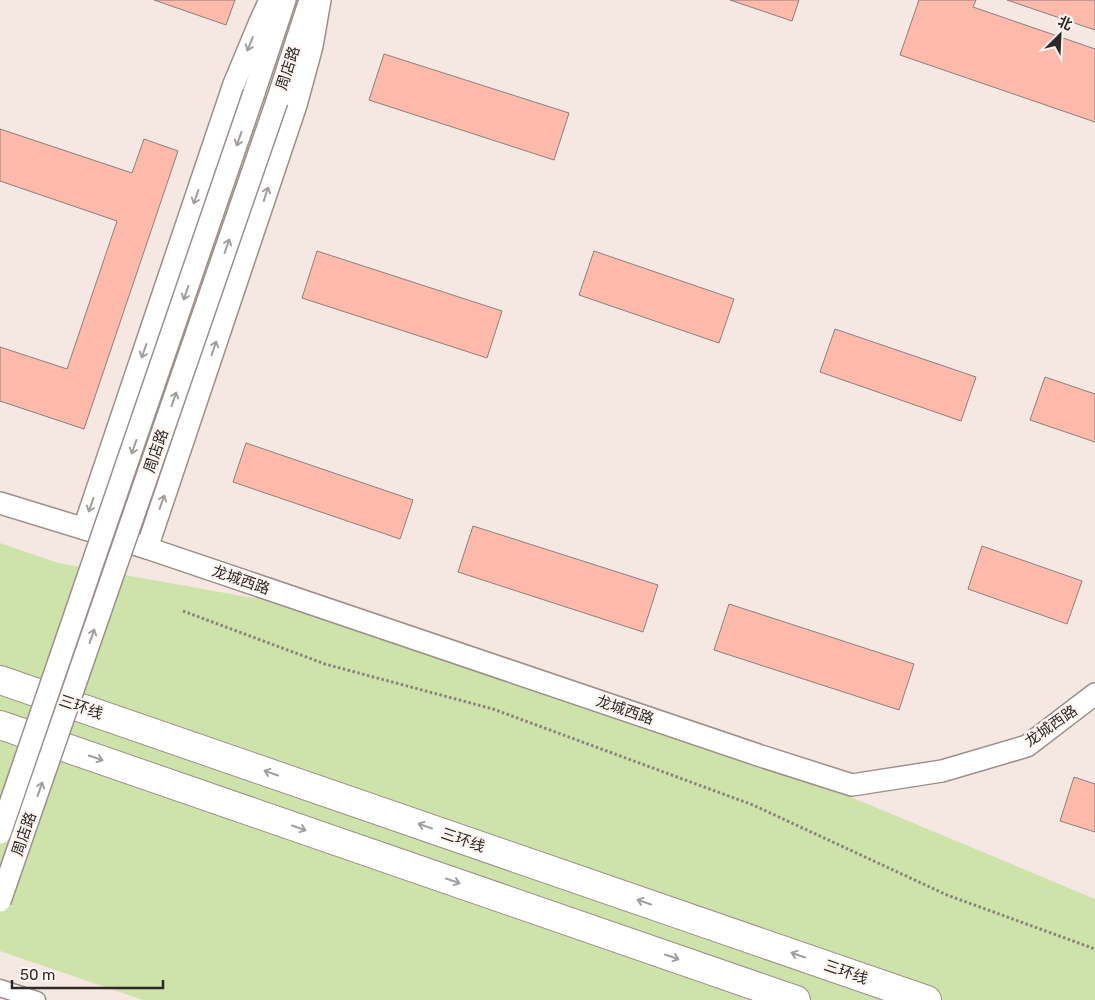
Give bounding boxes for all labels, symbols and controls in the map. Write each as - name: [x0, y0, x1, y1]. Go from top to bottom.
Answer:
- north arrow: [1035, 10, 1085, 60]
- text: 北: [1055, 13, 1075, 34]
- one-way arrow: [245, 36, 255, 51]
- street label: 周店路: [272, 44, 304, 92]
- one-way arrow: [233, 131, 243, 147]
- one-way arrow: [262, 186, 271, 202]
- one-way arrow: [190, 189, 200, 205]
- one-way arrow: [223, 239, 232, 254]
- one-way arrow: [181, 284, 190, 300]
- one-way arrow: [210, 341, 219, 356]
- one-way arrow: [138, 343, 148, 359]
- one-way arrow: [170, 392, 179, 408]
- street label: 周店路: [140, 427, 172, 475]
- one-way arrow: [128, 438, 138, 454]
- one-way arrow: [158, 494, 168, 510]
- one-way arrow: [86, 497, 95, 512]
- street label: 龙城西路: [210, 562, 272, 598]
- one-way arrow: [88, 628, 97, 644]
- street label: 三环线: [57, 691, 105, 723]
- street label: 龙城西路: [594, 692, 656, 728]
- street label: 龙城西路: [1021, 701, 1081, 751]
- one-way arrow: [87, 754, 103, 763]
- one-way arrow: [264, 768, 279, 777]
- one-way arrow: [35, 782, 45, 798]
- street label: 周店路: [8, 810, 40, 858]
- one-way arrow: [417, 821, 433, 831]
- one-way arrow: [291, 824, 307, 834]
- street label: 三环线: [439, 824, 487, 856]
- one-way arrow: [444, 877, 460, 887]
- one-way arrow: [637, 897, 653, 907]
- one-way arrow: [790, 950, 806, 960]
- one-way arrow: [664, 953, 680, 962]
- street label: 三环线: [822, 956, 870, 988]
- scale bar: [12, 958, 164, 990]
- text: 50 m: [20, 966, 55, 984]

